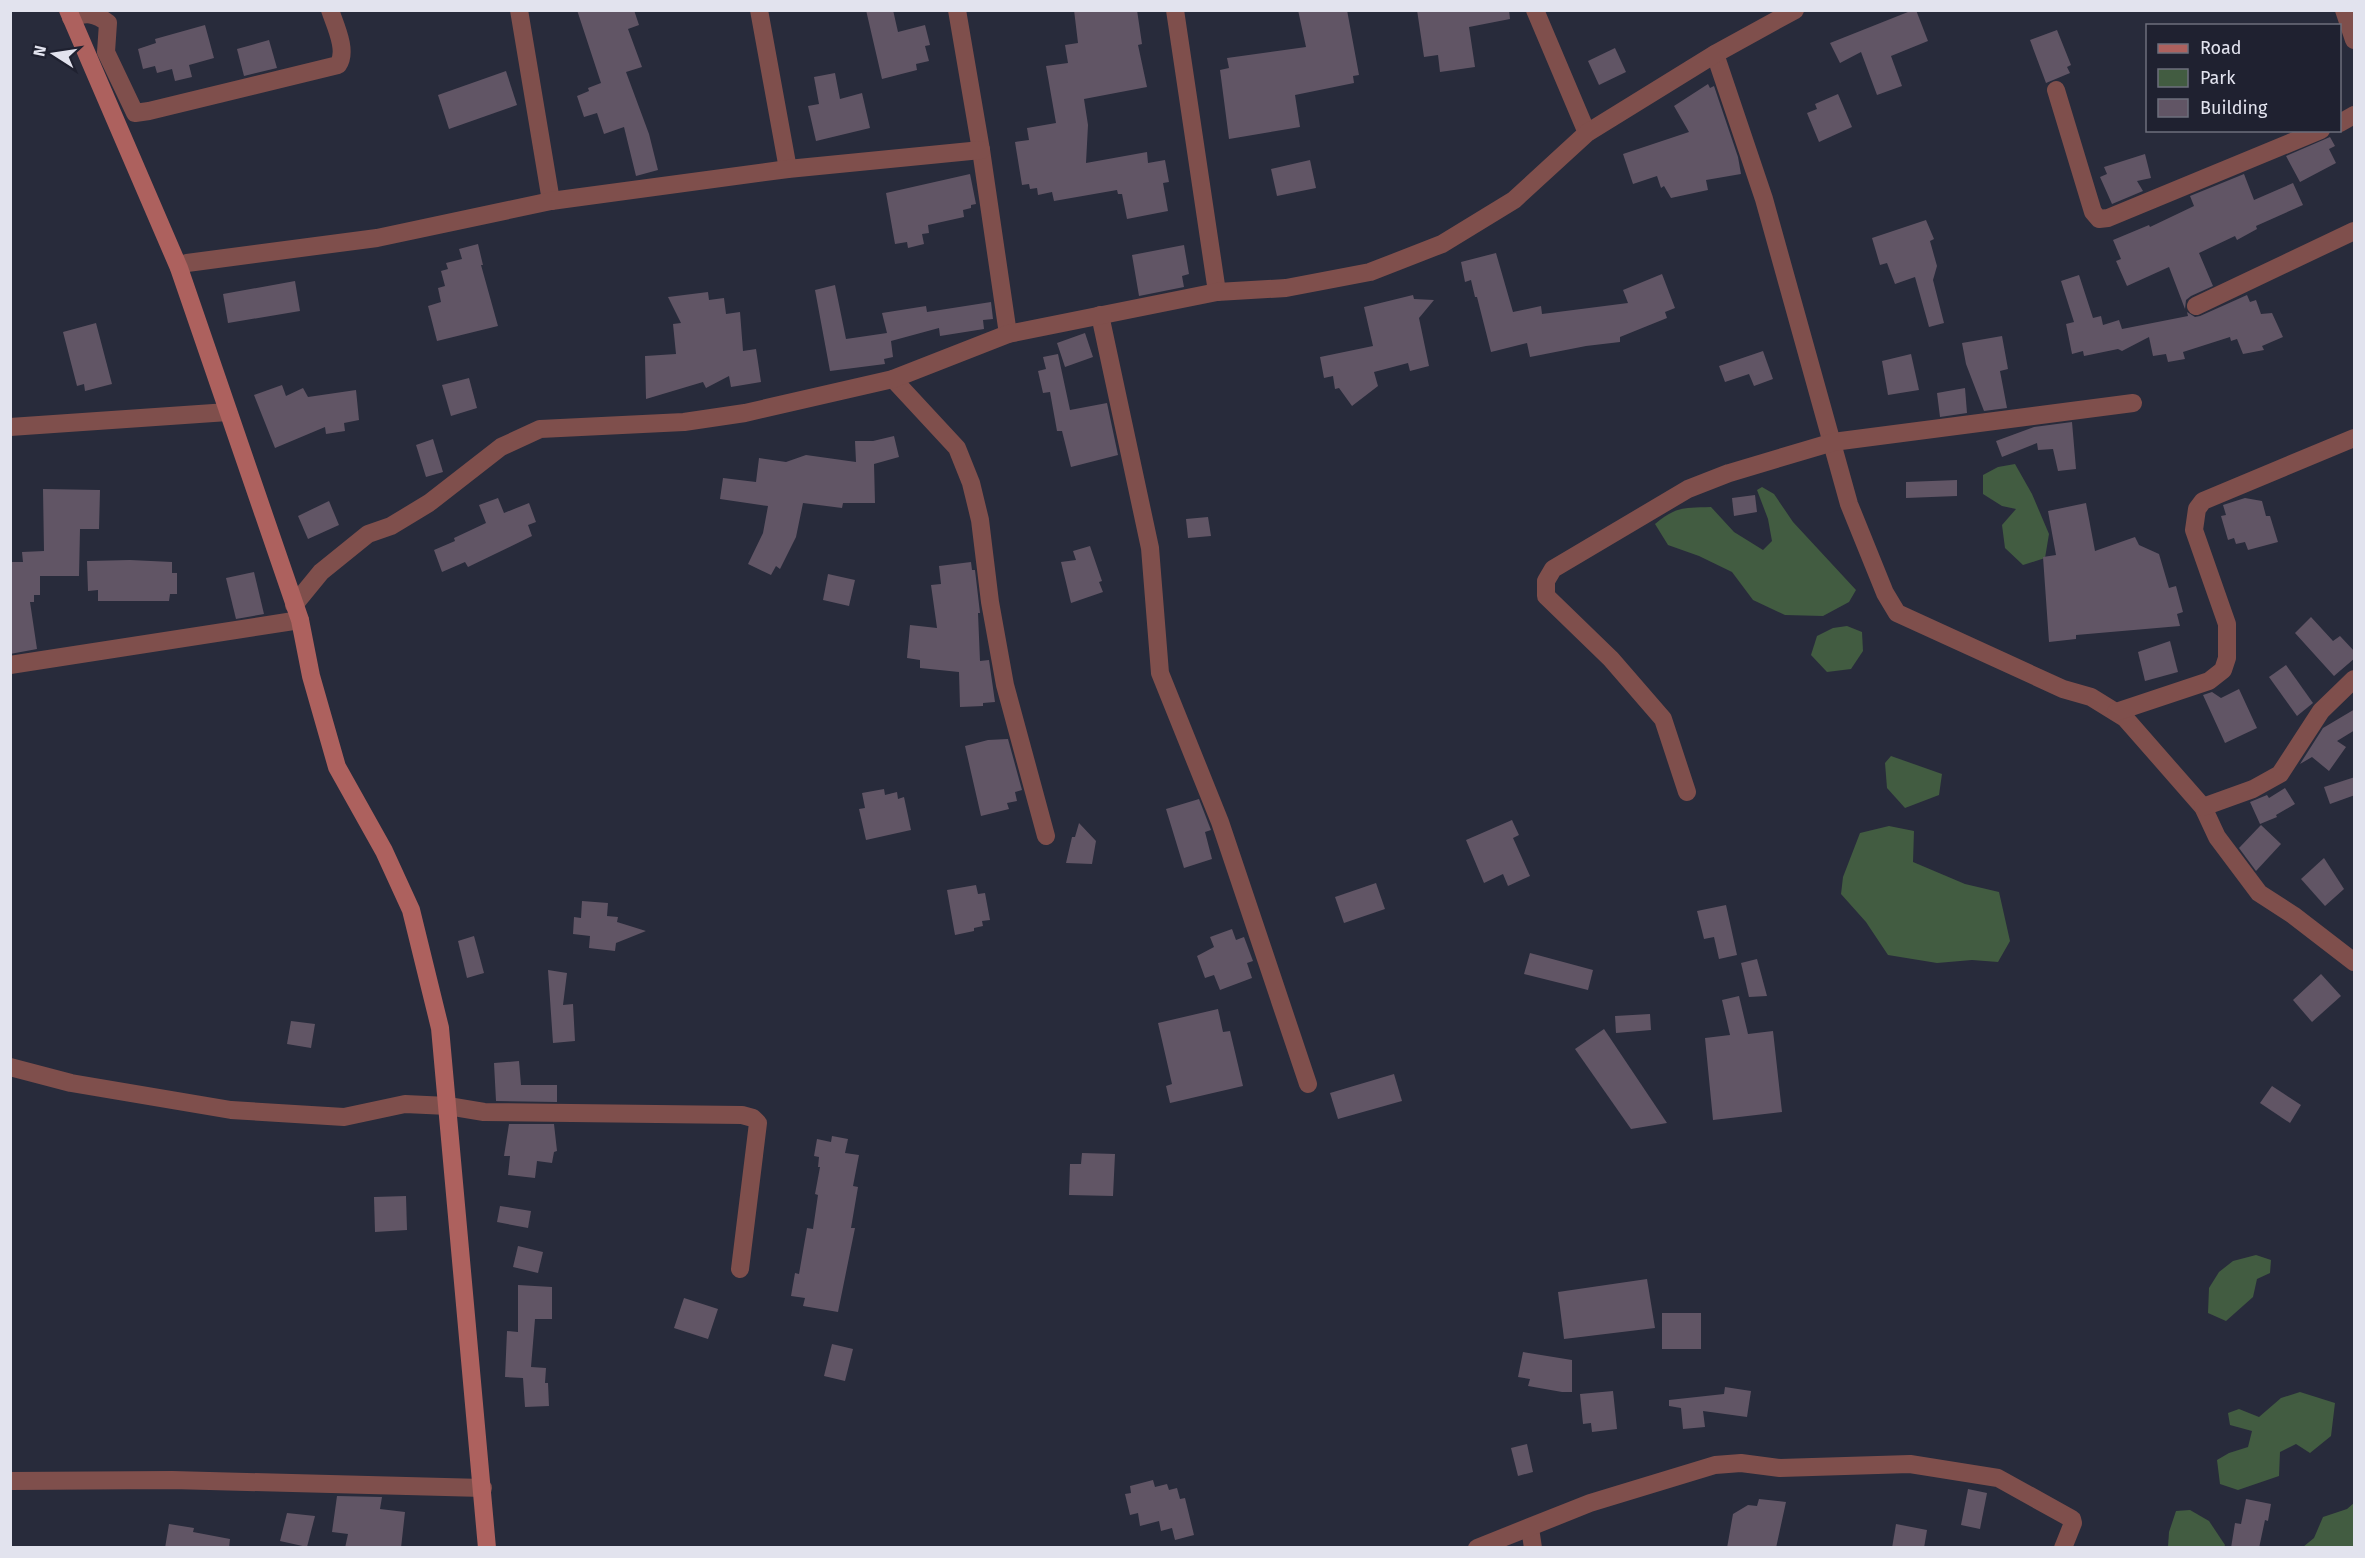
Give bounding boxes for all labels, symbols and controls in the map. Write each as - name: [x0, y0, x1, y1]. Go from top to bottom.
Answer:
- north arrow: [24, 24, 84, 84]
- legend: [2146, 24, 2341, 132]
- text: Road: [2200, 37, 2242, 59]
- text: N: [29, 44, 50, 58]
- text: Park: [2200, 67, 2236, 89]
- text: Building: [2200, 97, 2268, 119]

